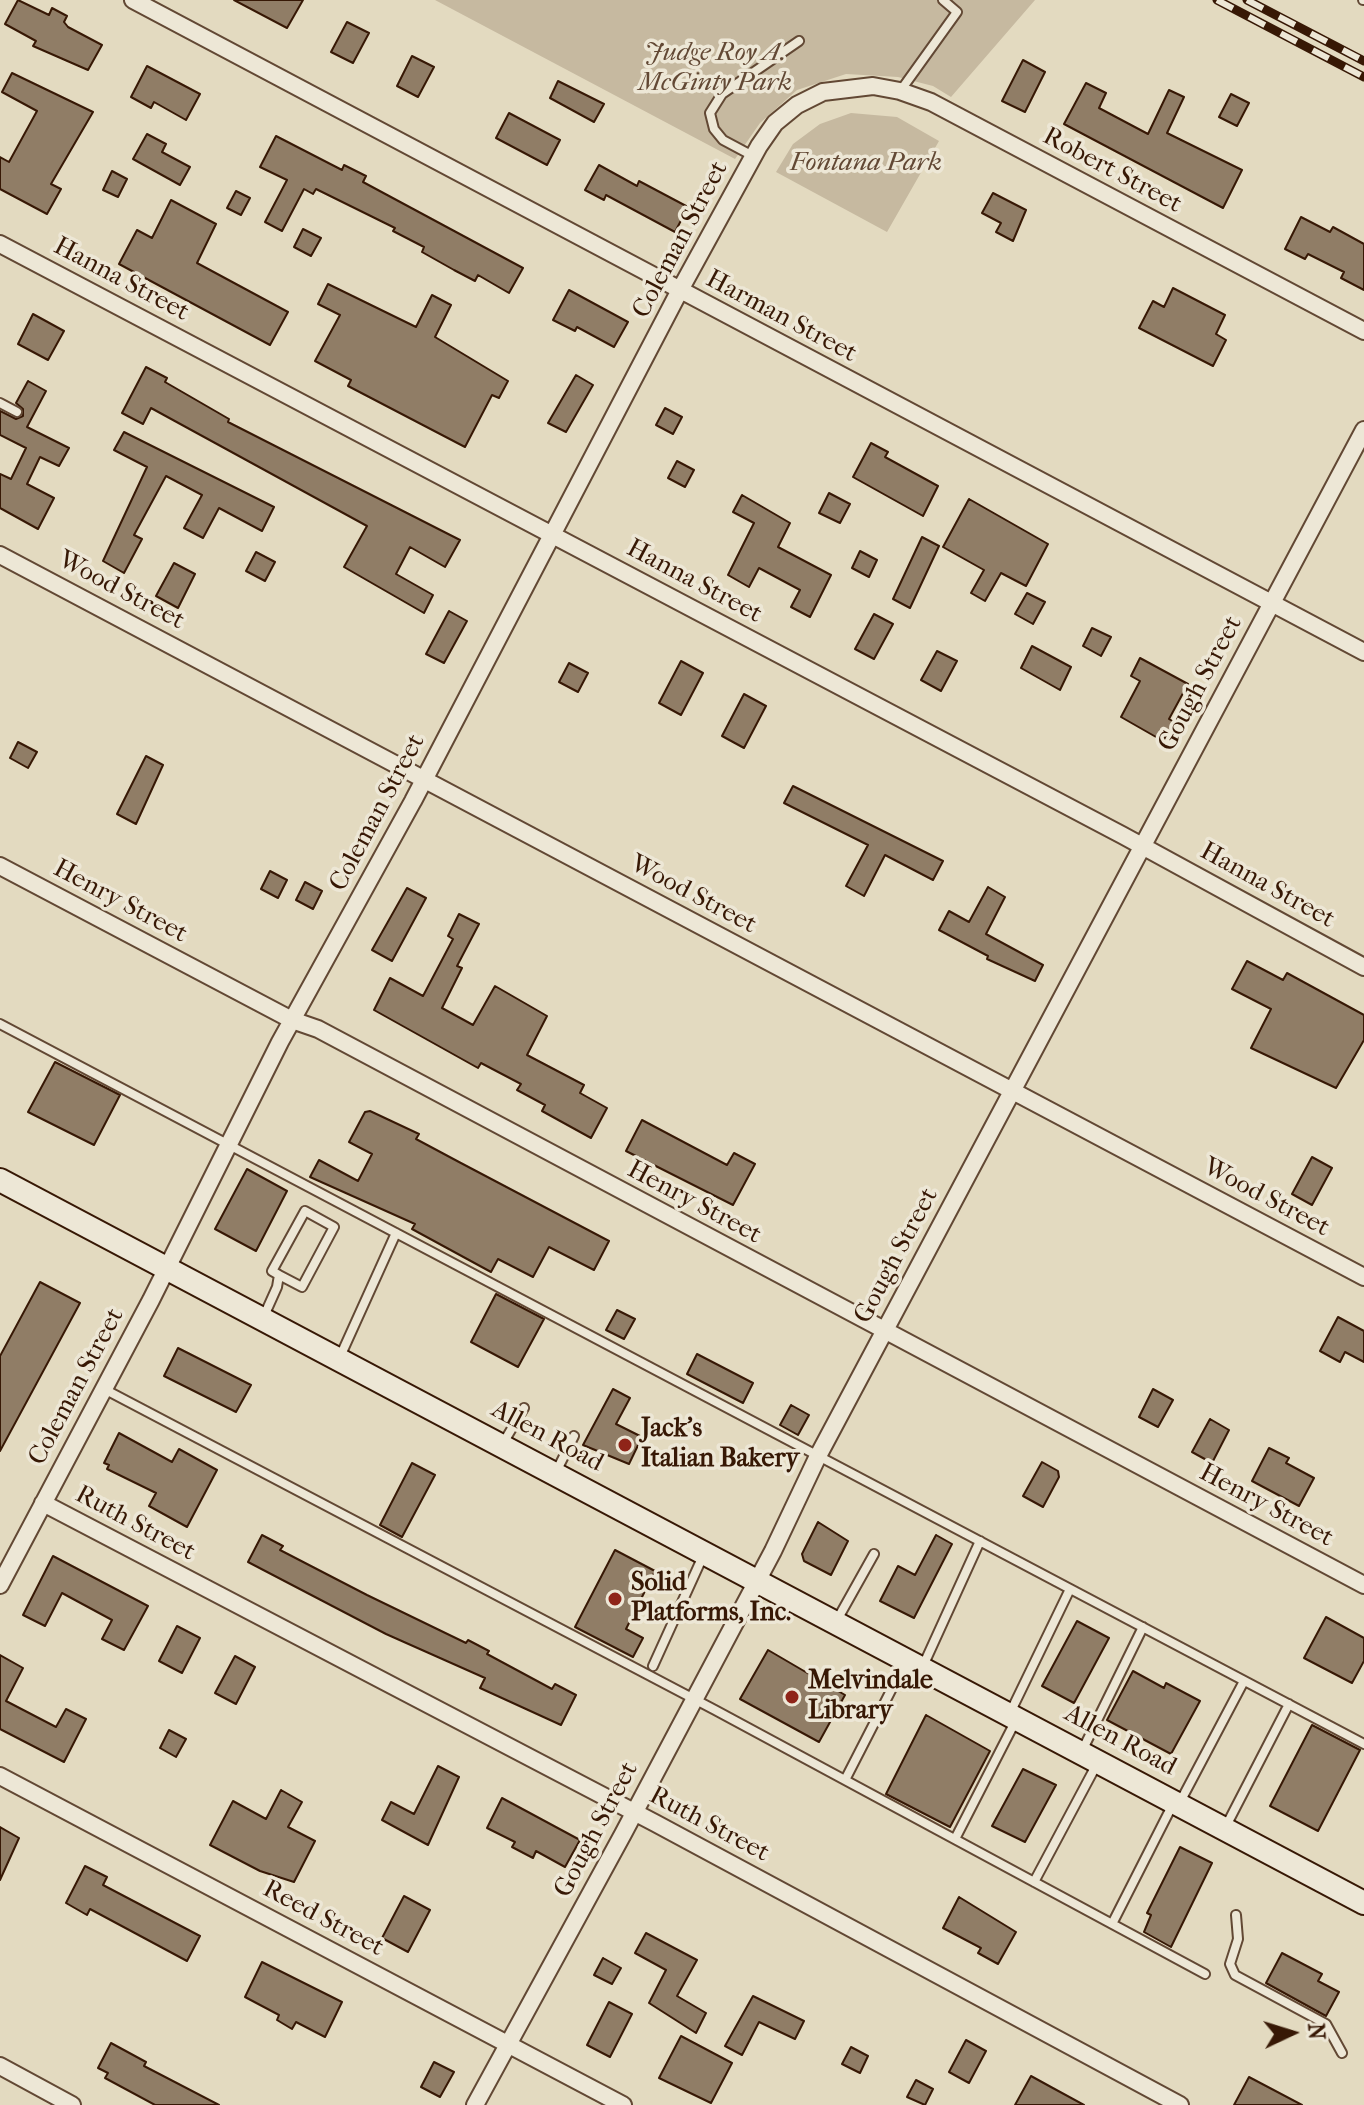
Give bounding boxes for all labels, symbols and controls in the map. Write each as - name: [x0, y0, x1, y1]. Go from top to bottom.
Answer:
- park label: Judge Roy A. McGinty Park: [638, 38, 792, 100]
- street label: Robert Street: [1037, 121, 1187, 221]
- park label: Fontana Park: [790, 148, 942, 180]
- street label: Coleman Street: [627, 156, 735, 324]
- street label: Hanna Street: [48, 231, 194, 329]
- street label: Harman Street: [700, 264, 862, 370]
- street label: Hanna Street: [621, 533, 767, 631]
- street label: Wood Street: [53, 545, 189, 637]
- street label: Gough Street: [1152, 611, 1250, 757]
- street label: Coleman Street: [324, 729, 432, 897]
- street label: Hanna Street: [1194, 836, 1340, 936]
- street label: Wood Street: [625, 849, 761, 941]
- street label: Henry Street: [48, 854, 192, 950]
- street label: Wood Street: [1198, 1152, 1334, 1244]
- street label: Henry Street: [622, 1155, 766, 1251]
- street label: Gough Street: [848, 1183, 946, 1329]
- street label: Coleman Street: [23, 1303, 131, 1471]
- street label: Allen Road: [486, 1394, 608, 1480]
- place label: Jack's Italian Bakery: [641, 1414, 799, 1476]
- marker: Jack's Italian Bakery: [616, 1436, 634, 1454]
- street label: Henry Street: [1194, 1458, 1338, 1554]
- street label: Ruth Street: [70, 1479, 200, 1569]
- place label: Solid Platforms, Inc.: [631, 1568, 791, 1630]
- marker: Solid Platforms, Inc.: [606, 1590, 624, 1608]
- place label: Melvindale Library: [808, 1666, 933, 1728]
- marker: Melvindale Library: [783, 1688, 801, 1706]
- street label: Allen Road: [1059, 1698, 1181, 1784]
- street label: Gough Street: [548, 1757, 646, 1903]
- street label: Ruth Street: [644, 1780, 774, 1870]
- street label: Reed Street: [257, 1874, 389, 1964]
- north arrow: [1252, 1993, 1332, 2073]
- text: N: [1302, 2022, 1329, 2041]

